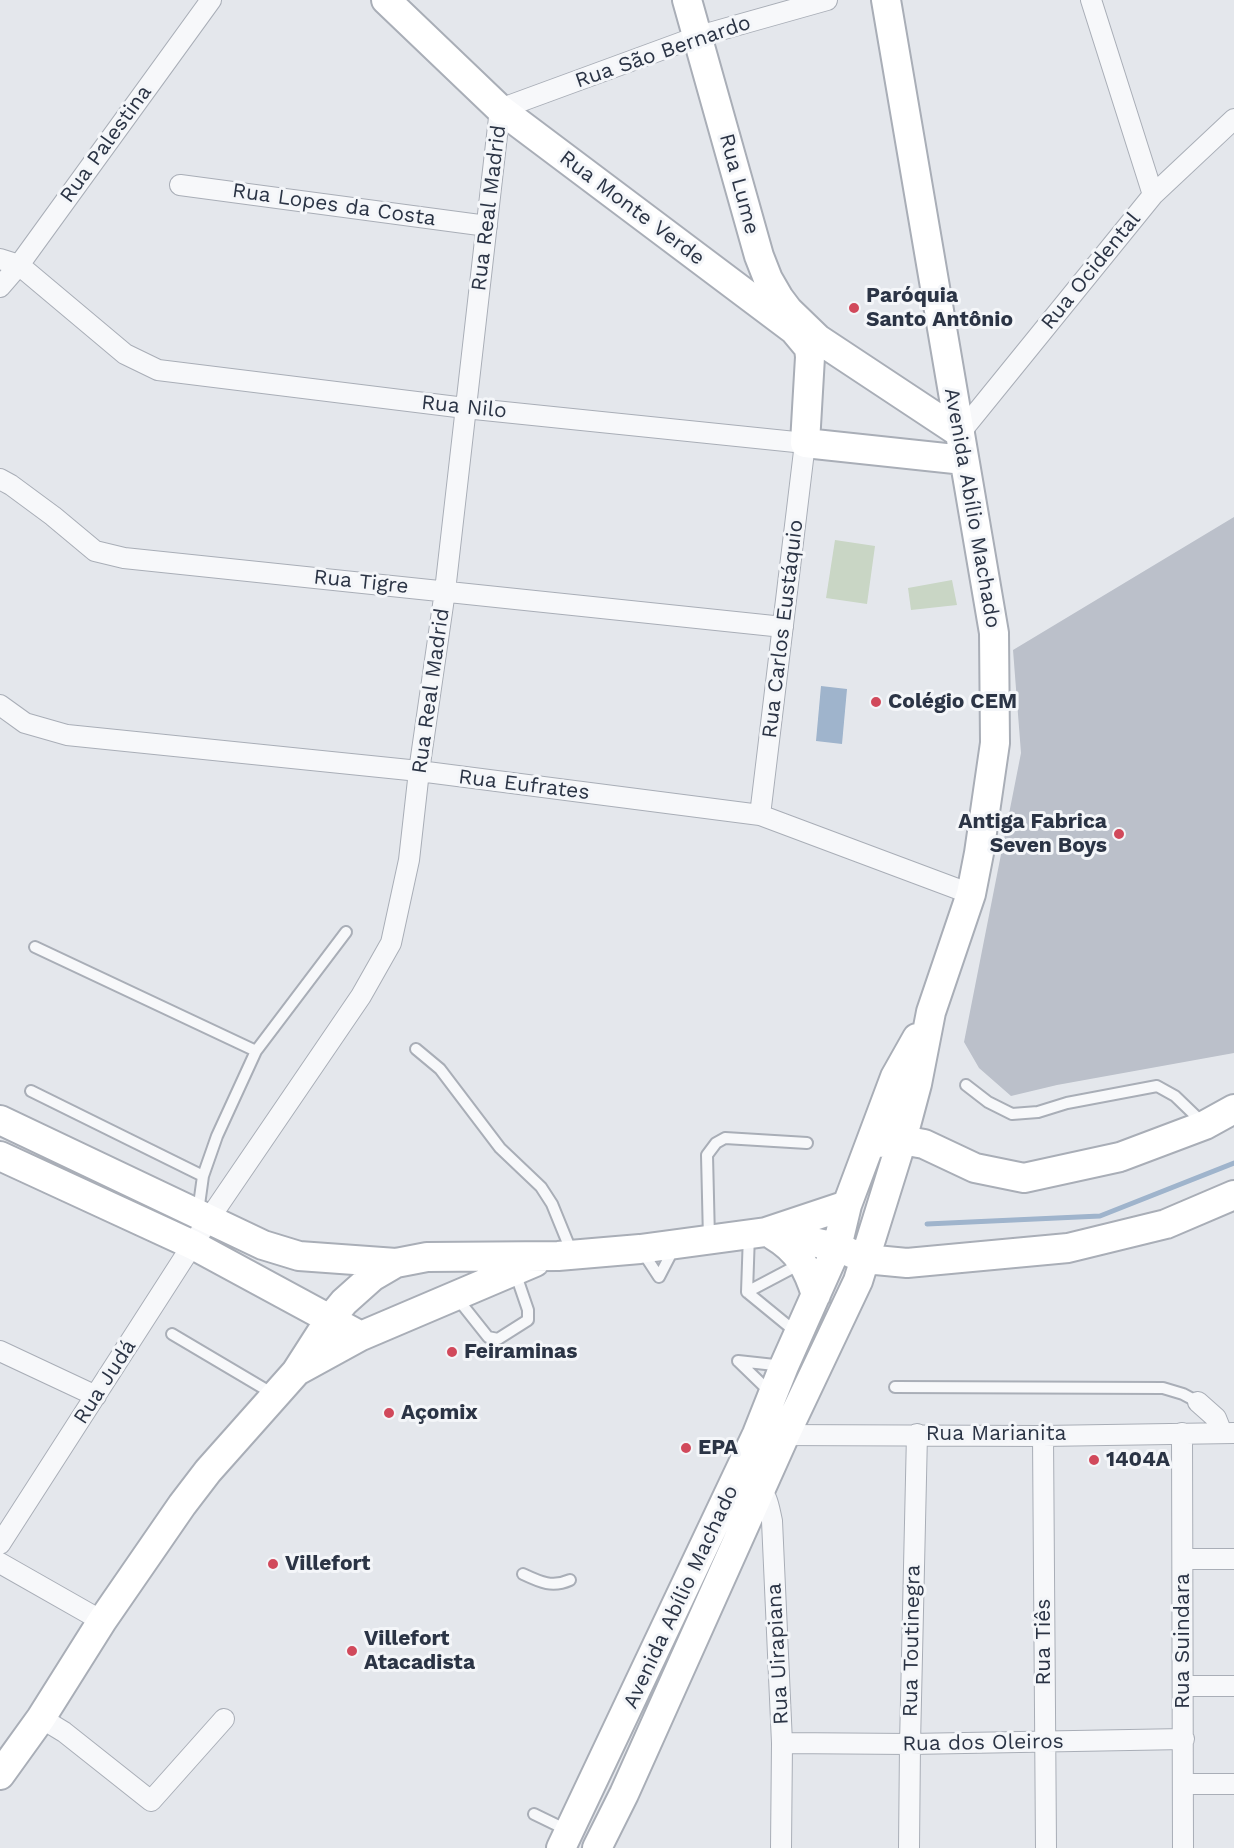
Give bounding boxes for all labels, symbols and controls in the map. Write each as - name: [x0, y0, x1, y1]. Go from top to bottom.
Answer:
- street label: Rua São Bernardo: [572, 10, 754, 94]
- street label: Rua Palestina: [55, 80, 157, 208]
- street label: Rua Real Madrid: [466, 124, 512, 292]
- street label: Rua Lume: [713, 131, 765, 237]
- street label: Rua Monte Verde: [554, 145, 710, 271]
- street label: Rua Lopes da Costa: [231, 178, 437, 232]
- street label: Rua Ocidental: [1036, 207, 1146, 335]
- place label: Paróquia Santo Antônio: [866, 283, 1013, 333]
- marker: Paróquia Santo Antônio: [847, 301, 861, 315]
- street label: Avenida Abílio Machado: [938, 386, 1006, 630]
- street label: Rua Nilo: [420, 390, 508, 424]
- street label: Rua Carlos Eustáquio: [757, 518, 809, 740]
- street label: Rua Tigre: [312, 564, 410, 600]
- street label: Rua Real Madrid: [407, 607, 455, 775]
- place label: Colégio CEM: [888, 689, 1017, 715]
- marker: Colégio CEM: [869, 695, 883, 709]
- street label: Rua Eufrates: [457, 764, 591, 806]
- place label: Antiga Fabrica Seven Boys: [958, 809, 1107, 859]
- marker: Antiga Fabrica Seven Boys: [1112, 827, 1126, 841]
- street label: Rua Judá: [68, 1335, 142, 1429]
- place label: Feiraminas: [464, 1339, 577, 1365]
- marker: Feiraminas: [445, 1345, 459, 1359]
- place label: Açomix: [401, 1400, 478, 1426]
- marker: Açomix: [382, 1406, 396, 1420]
- street label: Rua Marianita: [926, 1421, 1066, 1447]
- place label: EPA: [698, 1435, 738, 1461]
- marker: EPA: [679, 1441, 693, 1455]
- place label: 1404A: [1106, 1447, 1170, 1473]
- marker: 1404A: [1087, 1453, 1101, 1467]
- street label: Avenida Abílio Machado: [618, 1481, 744, 1713]
- place label: Villefort: [285, 1551, 370, 1577]
- marker: Villefort: [266, 1557, 280, 1571]
- street label: Rua Toutinegra: [898, 1565, 926, 1717]
- street label: Rua Suindara: [1170, 1573, 1196, 1709]
- street label: Rua Uirapiana: [762, 1583, 794, 1725]
- street label: Rua Tiês: [1031, 1599, 1057, 1685]
- place label: Villefort Atacadista: [364, 1626, 475, 1676]
- marker: Villefort Atacadista: [345, 1644, 359, 1658]
- street label: Rua dos Oleiros: [902, 1729, 1064, 1757]

